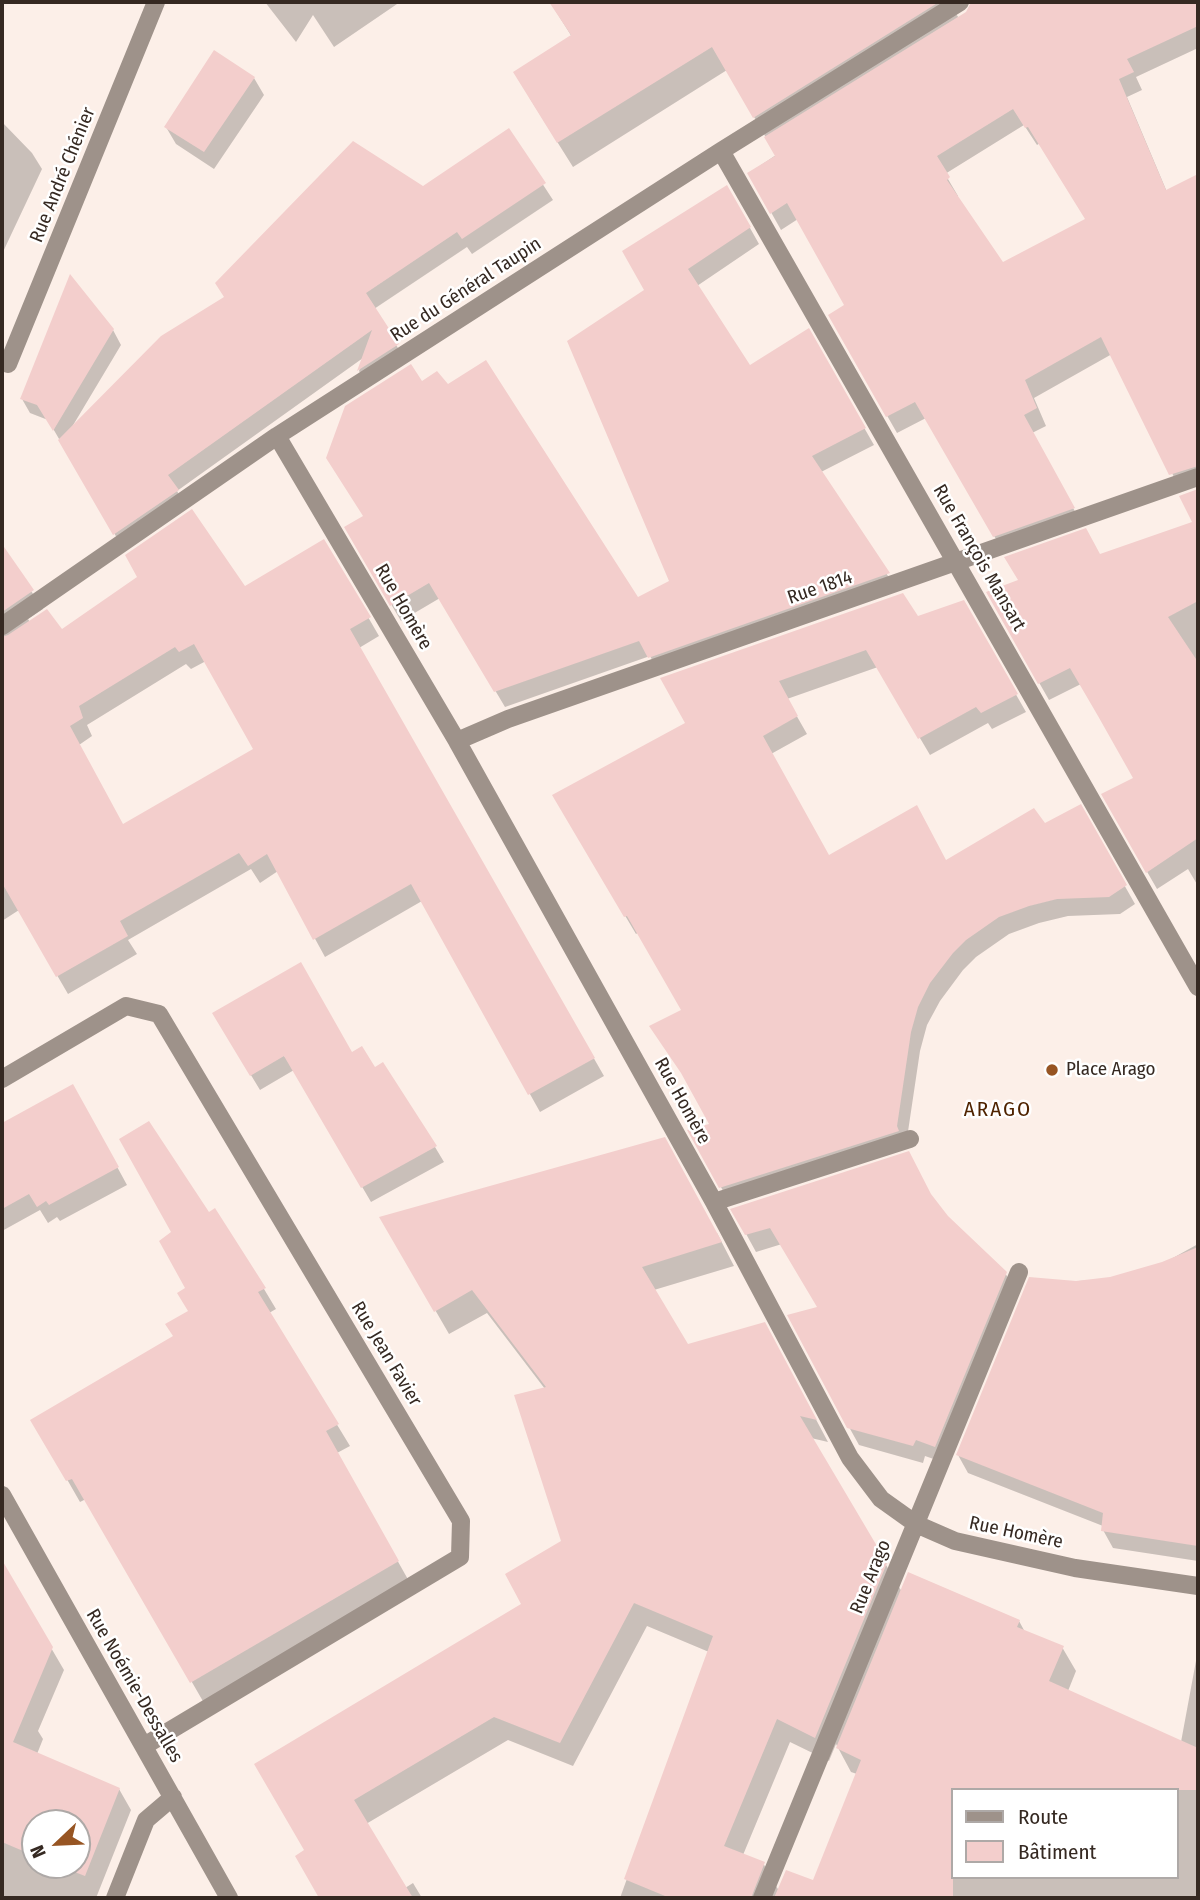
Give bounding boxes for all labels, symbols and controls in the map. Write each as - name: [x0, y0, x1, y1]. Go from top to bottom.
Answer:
- street label: Rue André Chénier: [25, 104, 101, 246]
- street label: Rue du Général Taupin: [386, 233, 546, 347]
- street label: Rue François Mansart: [928, 481, 1030, 635]
- street label: Rue Homère: [369, 560, 437, 654]
- street label: Rue 1814: [785, 566, 855, 610]
- street label: Rue Homère: [649, 1054, 715, 1148]
- place label: Place Arago: [1066, 1059, 1155, 1081]
- marker: Place Arago: [1044, 1062, 1060, 1078]
- district label: ARAGO: [964, 1097, 1032, 1123]
- street label: Rue Jean Favier: [346, 1298, 426, 1410]
- street label: Rue Homère: [967, 1512, 1065, 1554]
- street label: Rue Arago: [846, 1537, 896, 1617]
- street label: Rue Noémie-Dessalles: [81, 1605, 187, 1767]
- legend: [951, 1788, 1179, 1879]
- text: Route: [1018, 1804, 1068, 1830]
- north arrow: [21, 1809, 91, 1879]
- text: Bâtiment: [1018, 1839, 1096, 1865]
- text: N: [25, 1842, 51, 1861]

